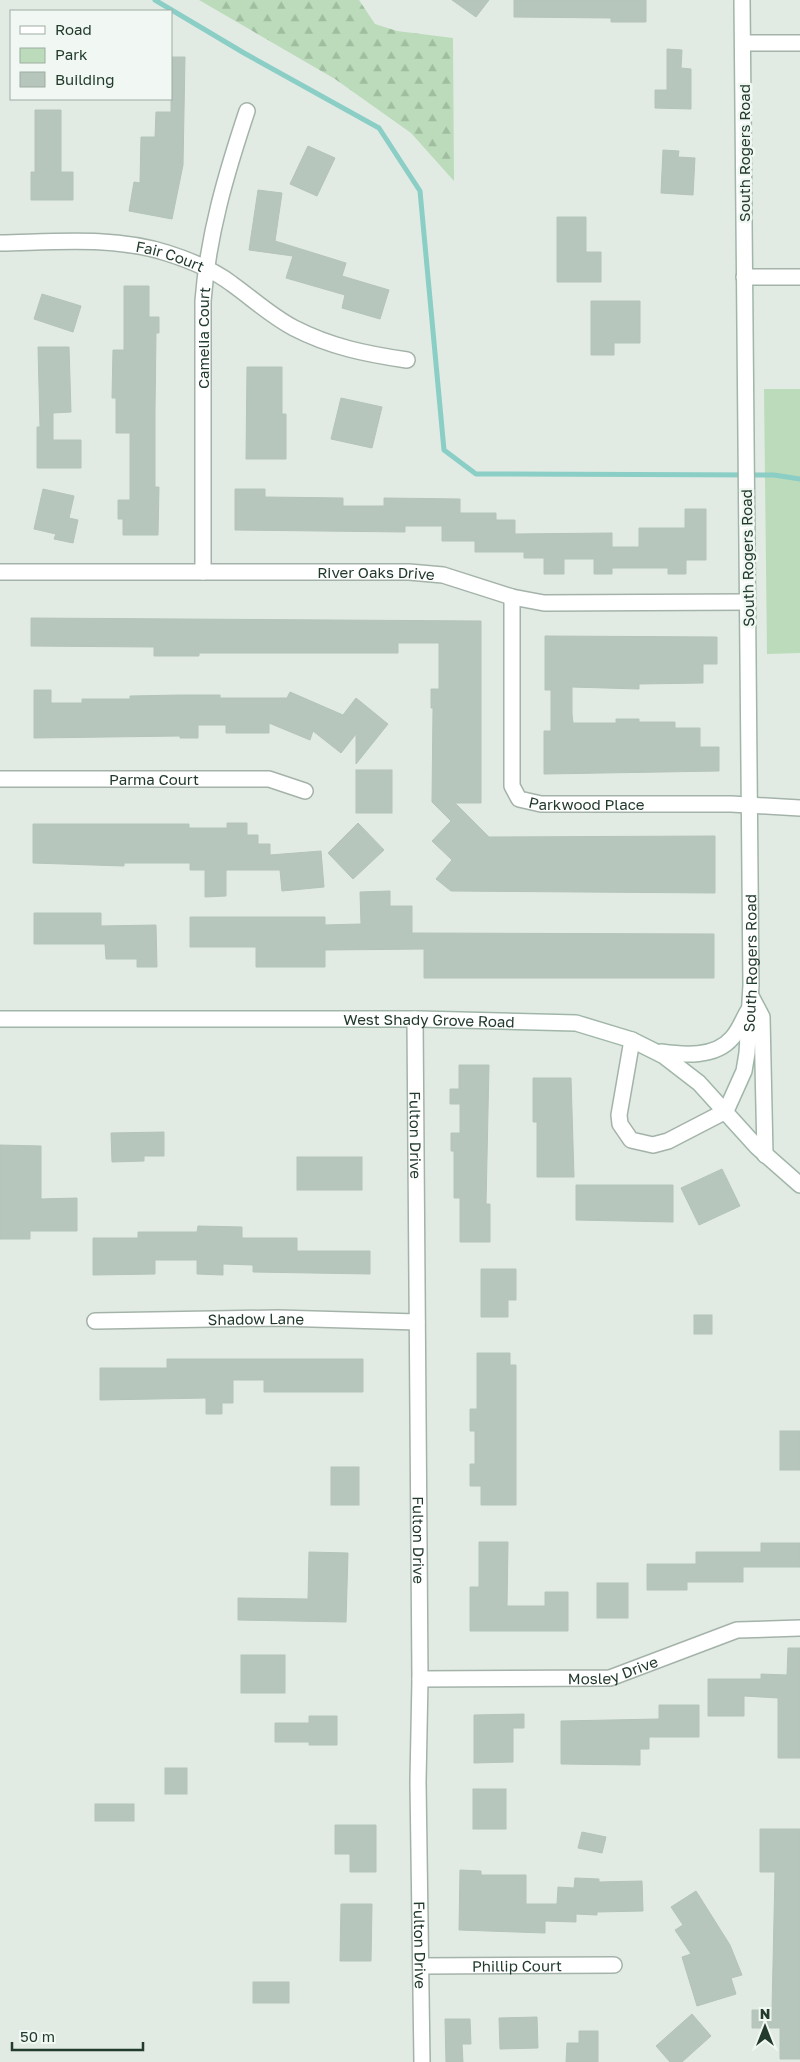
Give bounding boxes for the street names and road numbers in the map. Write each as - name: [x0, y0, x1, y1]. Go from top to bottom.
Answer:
- street label: South Rogers Road: [735, 84, 753, 222]
- street label: Fair Court: [135, 237, 208, 275]
- street label: Camelia Court: [194, 286, 213, 389]
- street label: South Rogers Road: [737, 489, 757, 627]
- street label: River Oaks Drive: [317, 563, 436, 583]
- street label: Parma Court: [109, 770, 199, 788]
- street label: Parkwood Place: [527, 793, 645, 813]
- street label: South Rogers Road: [739, 894, 760, 1033]
- street label: West Shady Grove Road: [343, 1010, 515, 1030]
- street label: Fulton Drive: [407, 1091, 425, 1179]
- street label: Shadow Lane: [208, 1309, 305, 1328]
- street label: Fulton Drive: [410, 1496, 428, 1584]
- street label: Mosley Drive: [568, 1652, 660, 1687]
- street label: Fulton Drive: [411, 1901, 430, 1989]
- street label: Phillip Court: [472, 1956, 562, 1975]

